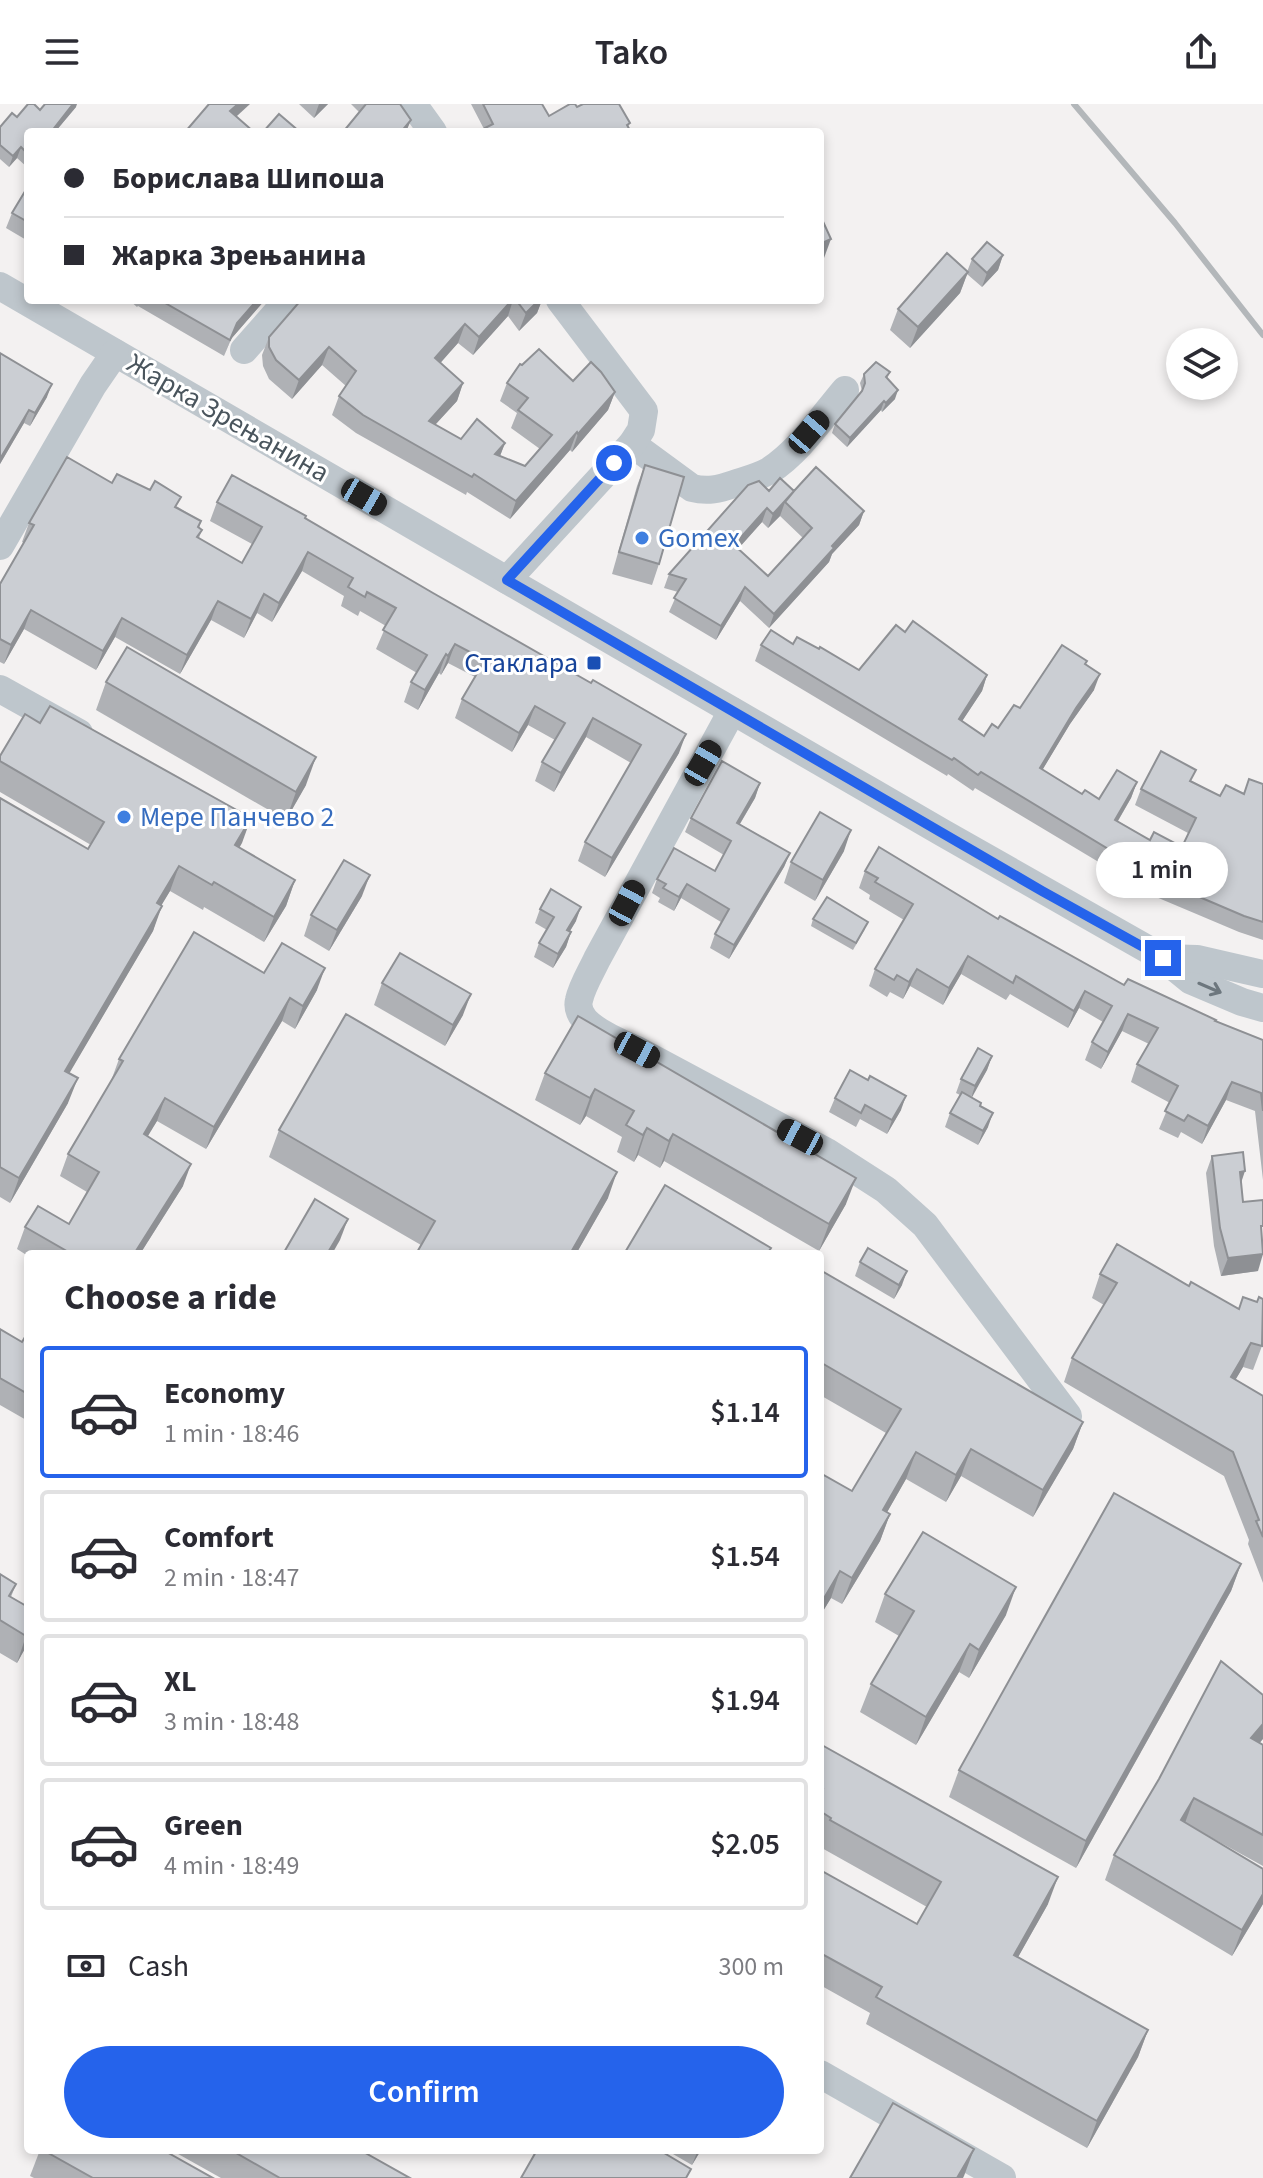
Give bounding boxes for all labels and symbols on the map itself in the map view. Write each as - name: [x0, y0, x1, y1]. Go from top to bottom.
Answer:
- street label: Жарка Зрењанина: [119, 344, 337, 492]
- car: [784, 406, 834, 458]
- route start: [596, 445, 632, 481]
- car: [337, 475, 391, 519]
- place label: Gomex: [658, 518, 740, 558]
- marker: Gomex: [633, 529, 651, 547]
- place label: Стаклара: [464, 643, 578, 683]
- marker: Стаклара: [585, 654, 603, 672]
- car: [681, 736, 725, 790]
- place label: Мере Панчево 2: [140, 797, 334, 837]
- marker: Мере Панчево 2: [115, 808, 133, 826]
- callout: 1 min: [1097, 842, 1229, 898]
- car: [605, 876, 649, 930]
- route end: [1145, 940, 1181, 976]
- one-way arrow: [1197, 982, 1222, 997]
- car: [610, 1028, 664, 1072]
- car: [773, 1115, 827, 1159]

